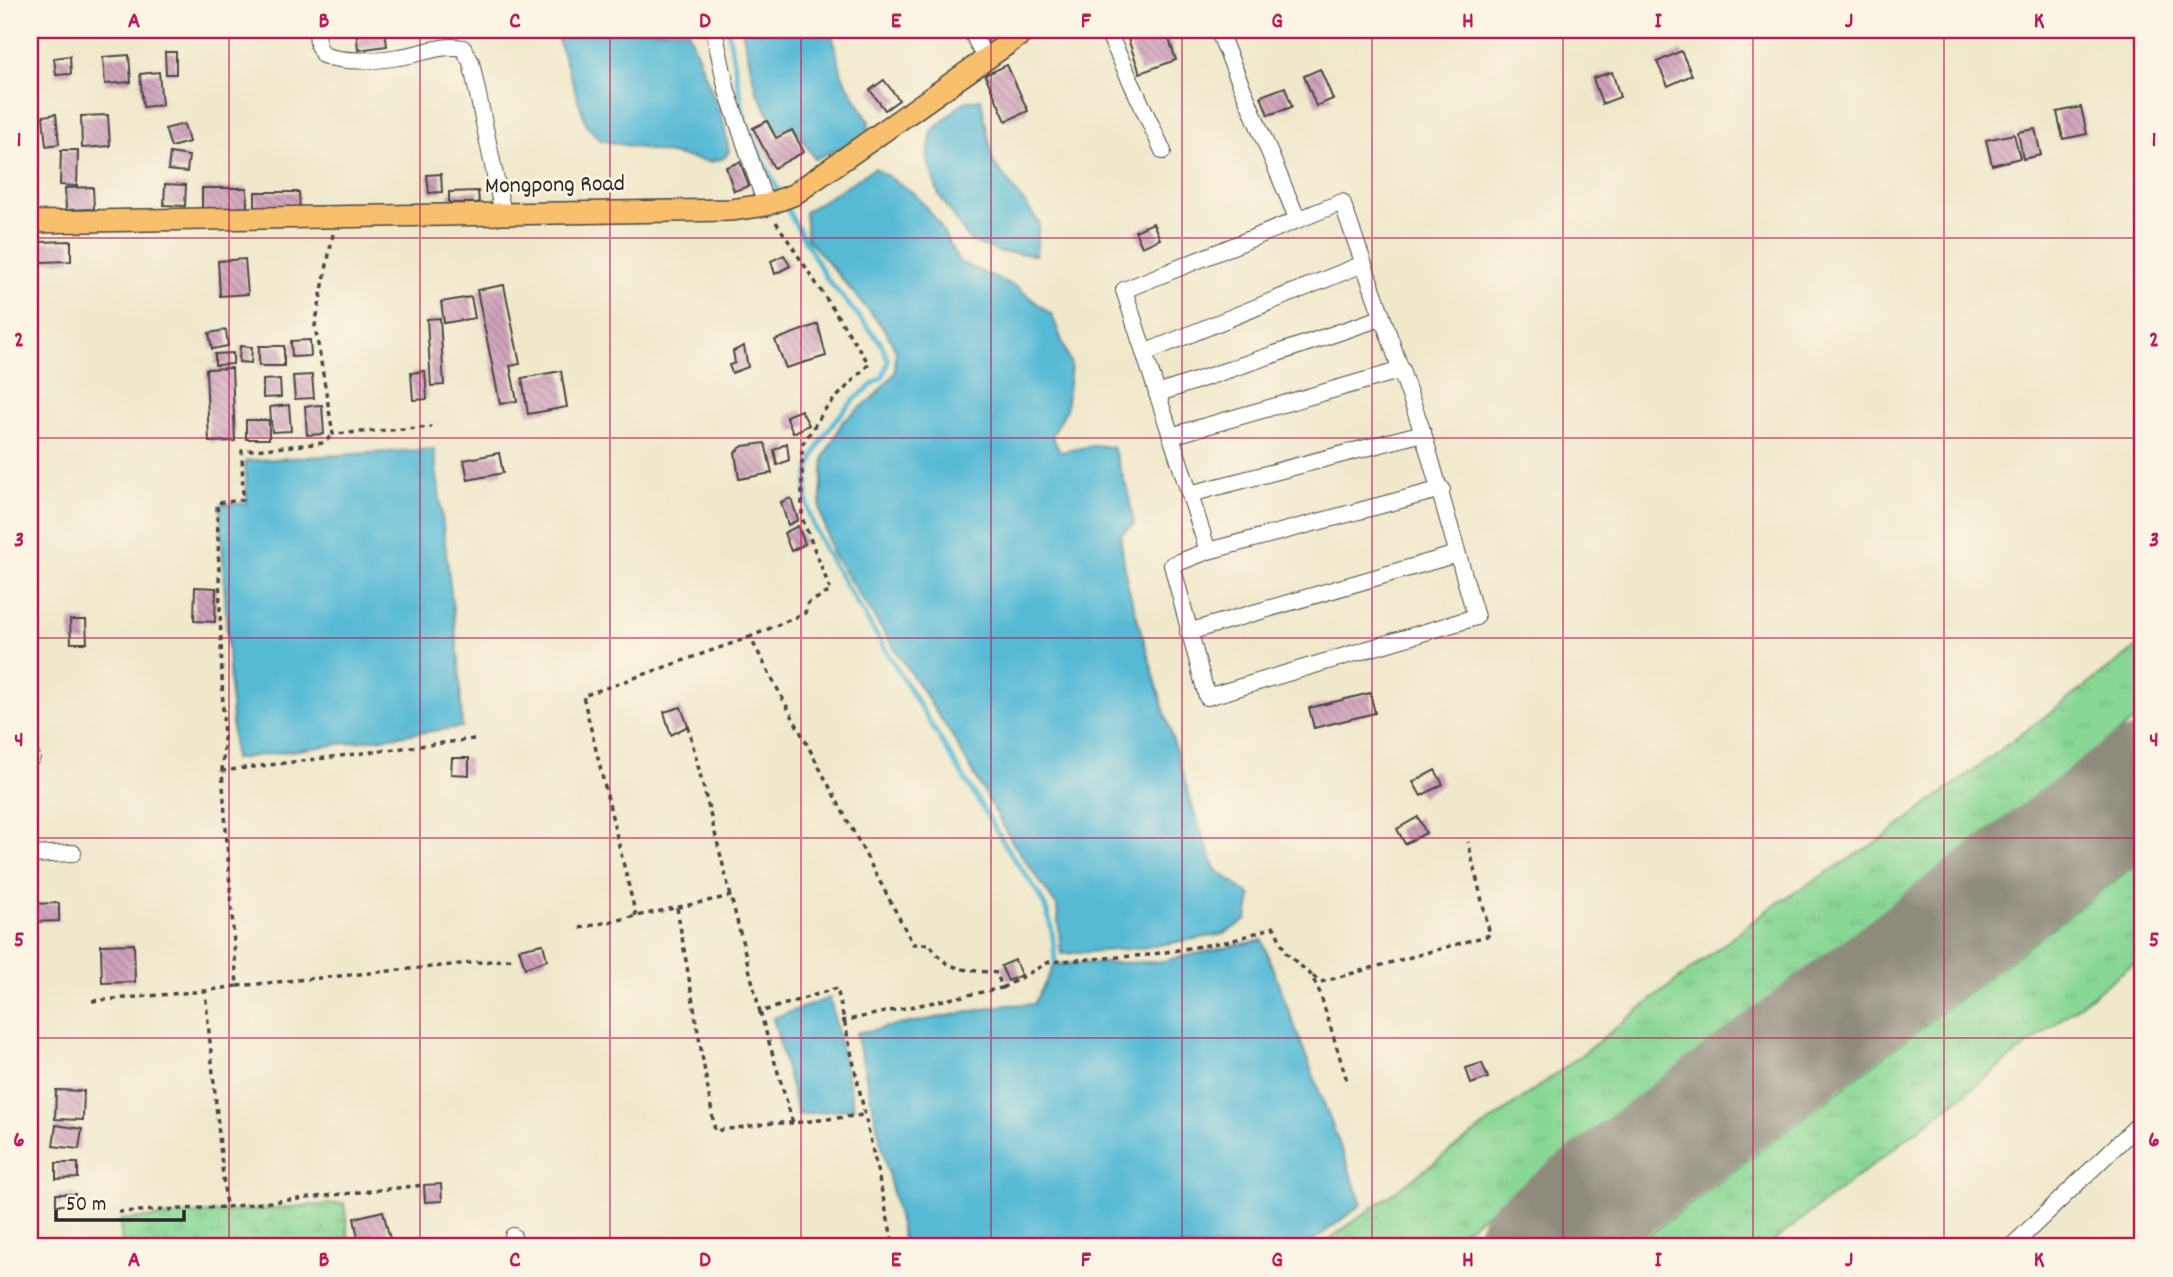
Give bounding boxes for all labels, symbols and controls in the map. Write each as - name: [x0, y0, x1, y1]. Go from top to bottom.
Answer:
- text: A: [128, 6, 140, 39]
- text: B: [319, 6, 330, 39]
- text: C: [509, 6, 521, 39]
- text: D: [699, 6, 711, 39]
- text: E: [891, 6, 902, 39]
- text: F: [1081, 6, 1092, 39]
- text: G: [1271, 6, 1283, 39]
- text: H: [1462, 6, 1474, 39]
- text: I: [1654, 6, 1662, 39]
- text: J: [1845, 6, 1853, 39]
- text: K: [2034, 6, 2045, 39]
- text: 1: [16, 125, 22, 158]
- text: 1: [2151, 125, 2157, 158]
- street label: Mongpong Road: [485, 168, 625, 204]
- text: 2: [14, 325, 24, 358]
- text: 2: [2149, 325, 2159, 358]
- text: 3: [14, 525, 24, 558]
- text: 3: [2149, 525, 2159, 558]
- text: 4: [14, 725, 24, 758]
- text: 4: [2149, 725, 2159, 758]
- text: 5: [14, 925, 24, 958]
- text: 5: [2149, 925, 2159, 958]
- text: 6: [13, 1125, 25, 1158]
- text: 6: [2148, 1125, 2160, 1158]
- scale bar: [56, 1179, 184, 1223]
- text: 50 m: [66, 1191, 106, 1221]
- text: A: [128, 1245, 140, 1277]
- text: B: [319, 1245, 330, 1277]
- text: C: [509, 1245, 521, 1277]
- text: D: [699, 1245, 711, 1277]
- text: E: [891, 1245, 902, 1277]
- text: F: [1081, 1245, 1092, 1277]
- text: G: [1271, 1245, 1283, 1277]
- text: H: [1462, 1245, 1474, 1277]
- text: I: [1654, 1245, 1662, 1277]
- text: J: [1845, 1245, 1853, 1277]
- text: K: [2034, 1245, 2045, 1277]

